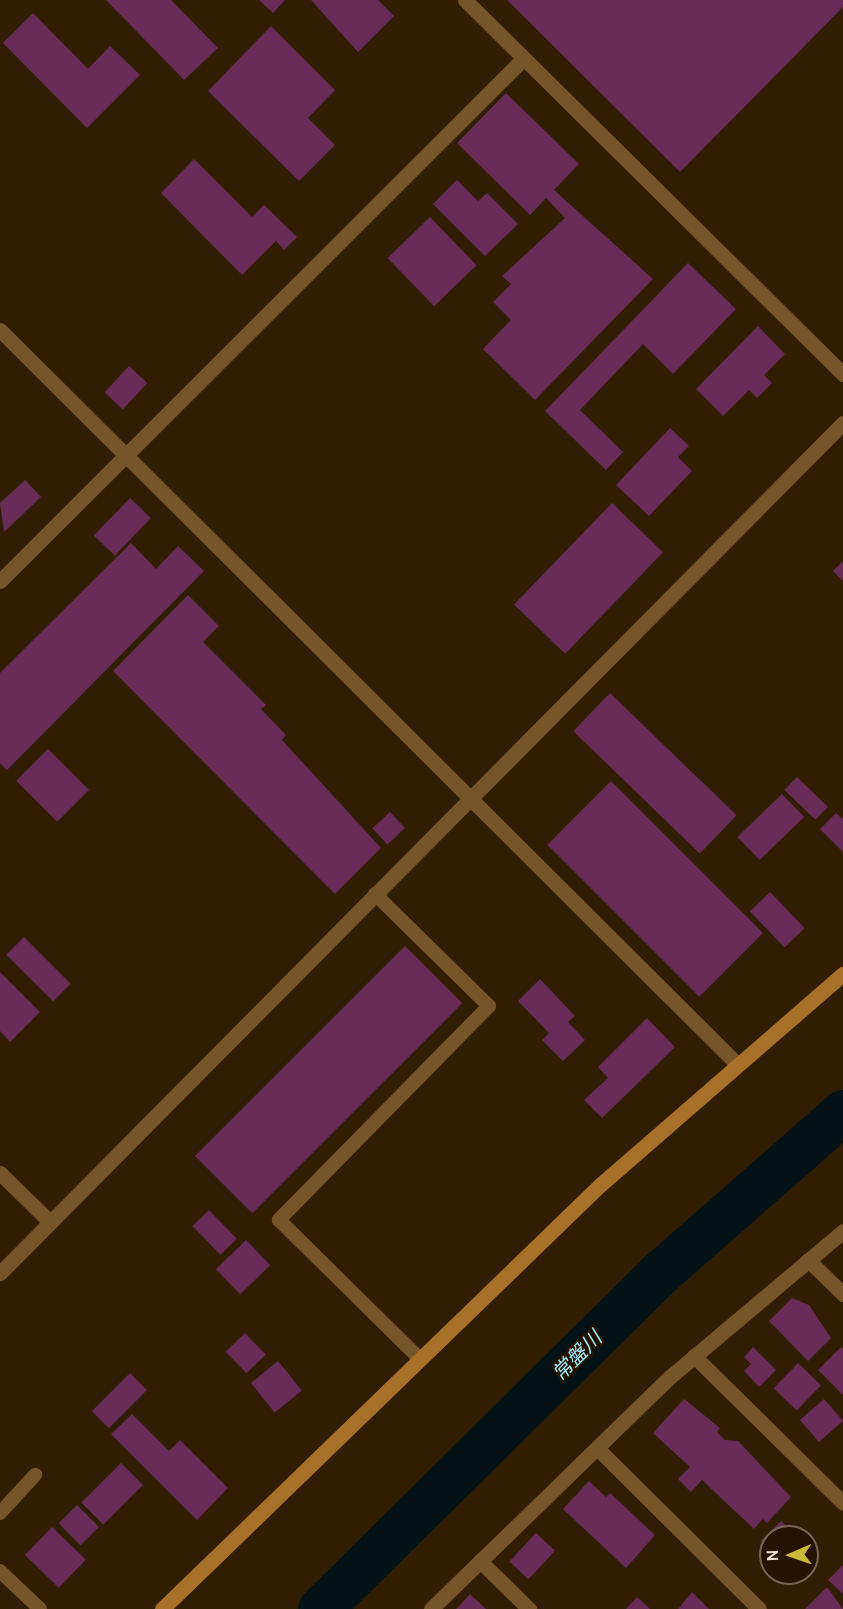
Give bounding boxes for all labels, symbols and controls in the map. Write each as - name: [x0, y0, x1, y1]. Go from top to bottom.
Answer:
- water label: 常盤川: [547, 1326, 607, 1386]
- north arrow: [759, 1525, 819, 1585]
- text: N: [763, 1550, 782, 1562]

